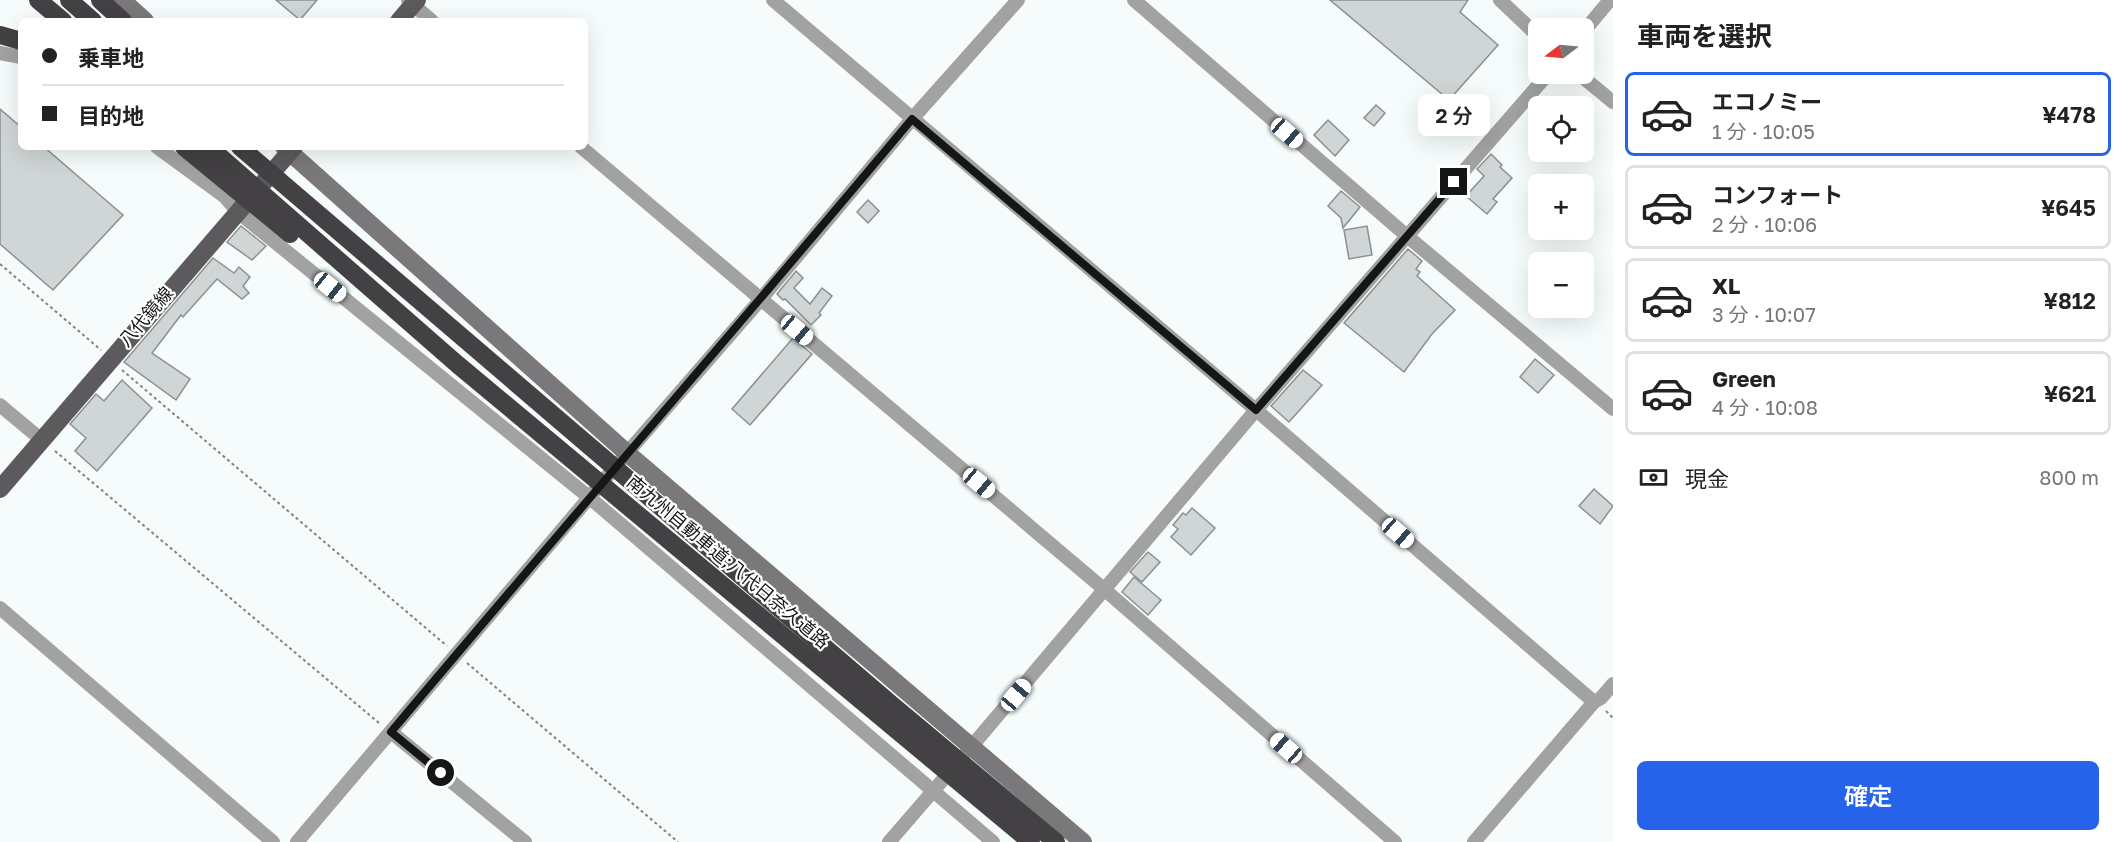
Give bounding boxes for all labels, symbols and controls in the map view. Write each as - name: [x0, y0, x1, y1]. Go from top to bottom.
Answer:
- north arrow: [1528, 18, 1594, 84]
- map controls: [1528, 18, 1594, 318]
- text: 車両を選択: [1637, 20, 1772, 52]
- text: 乗車地: [78, 44, 144, 71]
- icon: car: [1640, 87, 1694, 141]
- text: エコノミー: [1712, 88, 1822, 115]
- callout: 2 分: [1418, 95, 1490, 137]
- button: locate: [1528, 96, 1594, 162]
- text: ¥478: [2042, 101, 2096, 128]
- text: 目的地: [78, 102, 144, 129]
- text: 2 分: [1436, 103, 1472, 127]
- car: [1268, 114, 1306, 152]
- text: 1 分 · 10:05: [1712, 119, 1815, 143]
- route end: [1440, 168, 1467, 195]
- button: +: [1528, 174, 1594, 240]
- icon: car: [1640, 180, 1694, 234]
- text: コンフォート: [1712, 181, 1843, 208]
- text: ¥645: [2041, 194, 2096, 221]
- text: 2 分 · 10:06: [1712, 212, 1817, 236]
- button: −: [1528, 252, 1594, 318]
- car: [310, 269, 350, 305]
- text: XL: [1712, 272, 1740, 299]
- icon: car: [1640, 273, 1694, 327]
- street label: 八代鏡線: [113, 282, 177, 351]
- text: ¥812: [2044, 287, 2096, 314]
- text: 3 分 · 10:07: [1712, 302, 1816, 326]
- car: [777, 312, 817, 348]
- text: Green: [1712, 365, 1776, 392]
- icon: car: [1640, 366, 1694, 420]
- text: ¥621: [2044, 380, 2096, 407]
- text: 4 分 · 10:08: [1712, 395, 1818, 419]
- icon: cash: [1637, 461, 1670, 494]
- car: [959, 465, 999, 501]
- text: 現金: [1685, 465, 1729, 492]
- text: 800 m: [2039, 465, 2099, 489]
- street label: 南九州自動車道;八代日奈久道路: [623, 470, 834, 652]
- car: [1379, 514, 1417, 552]
- car: [998, 675, 1034, 715]
- car: [1267, 729, 1305, 767]
- route start: [427, 759, 454, 786]
- button: 確定: [1637, 761, 2099, 830]

